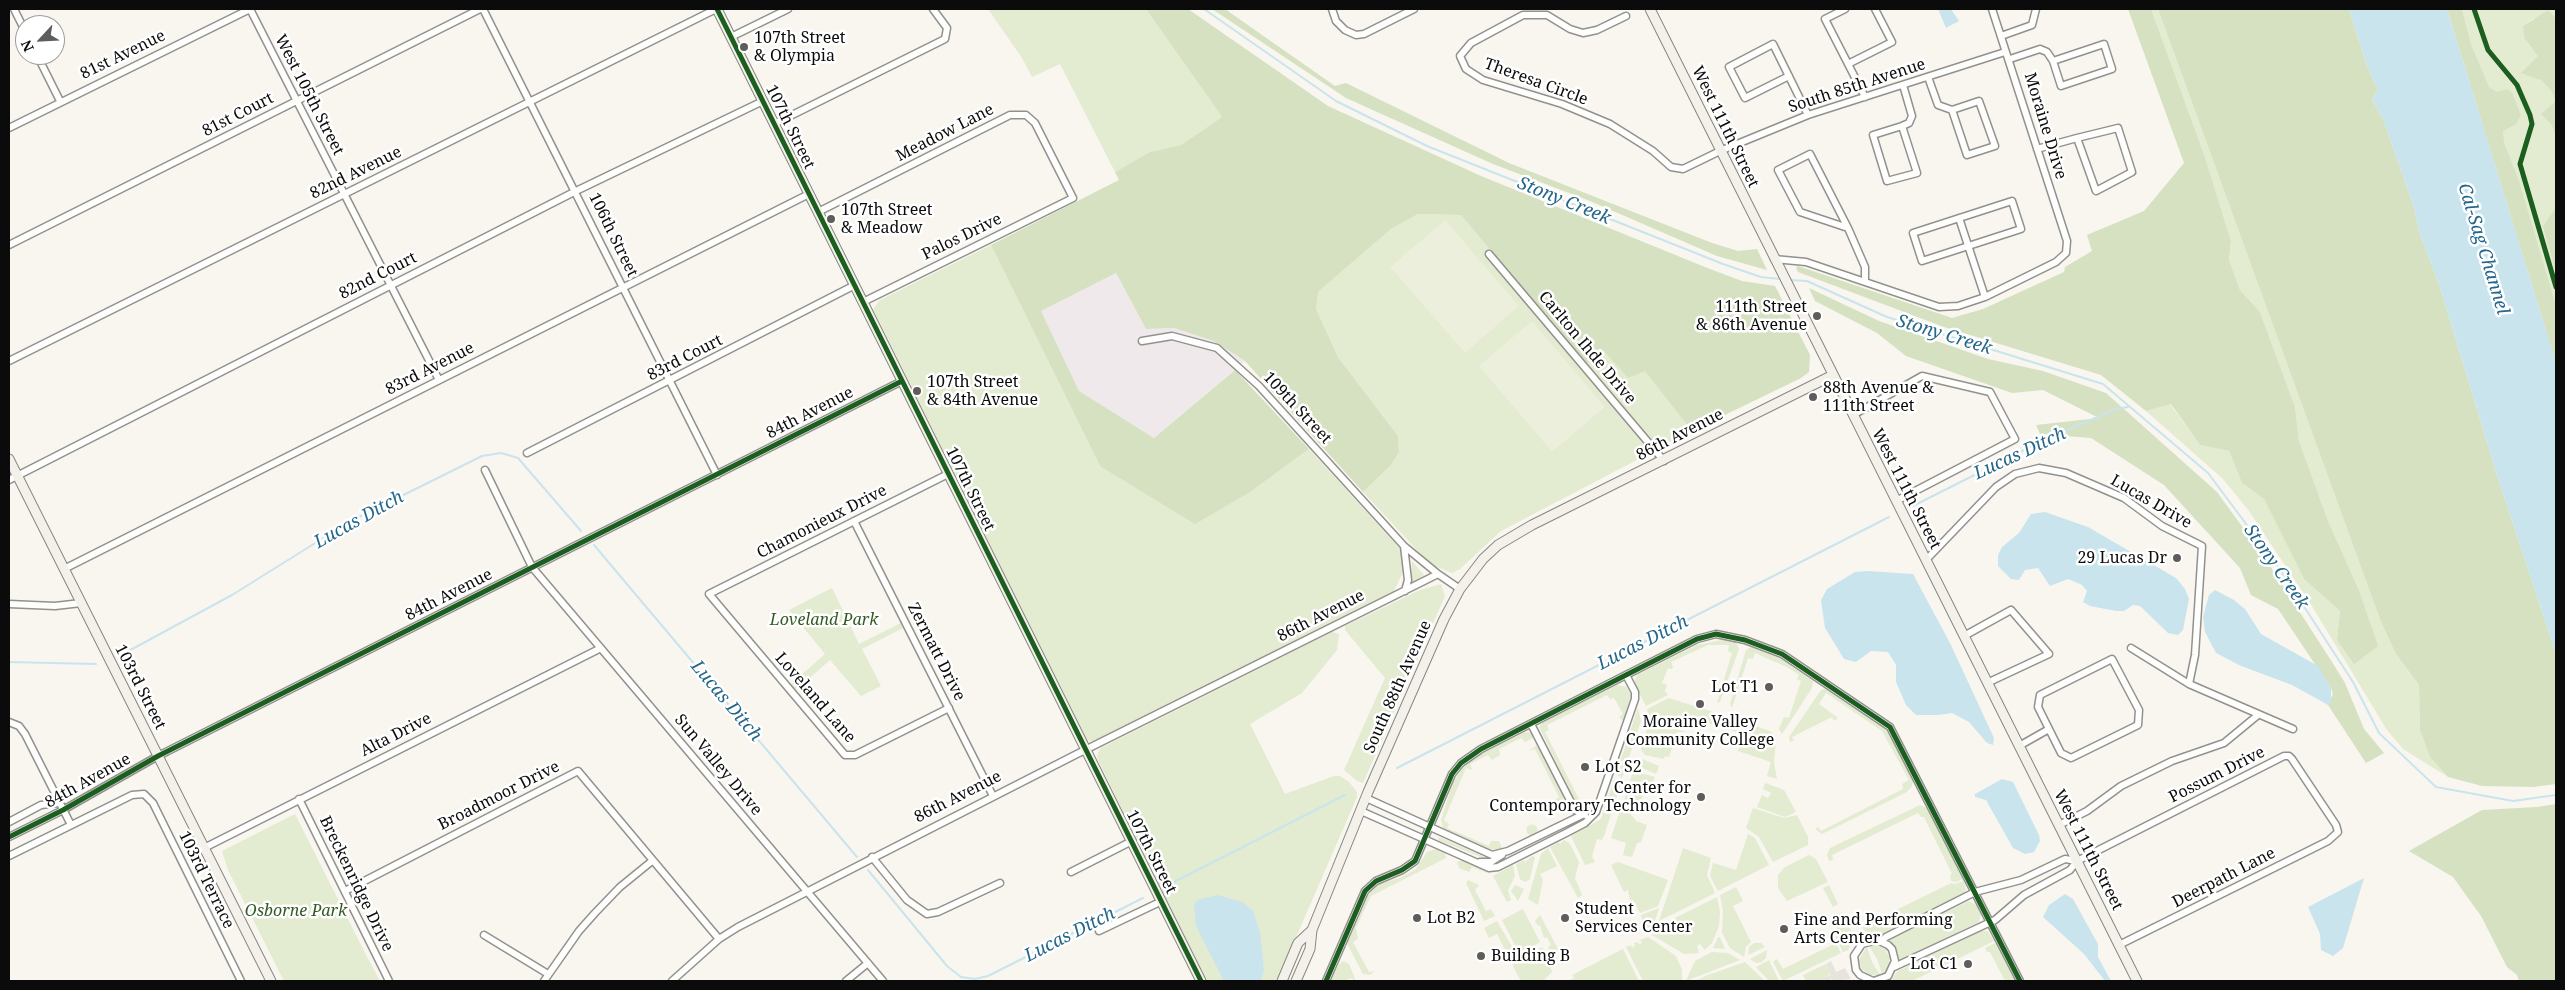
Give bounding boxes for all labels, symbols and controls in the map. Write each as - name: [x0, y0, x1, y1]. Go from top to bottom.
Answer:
- north arrow: [15, 15, 65, 65]
- street label: 81st Avenue: [77, 26, 169, 84]
- place label: 107th Street & Olympia: [754, 28, 845, 66]
- street label: West 105th Street: [270, 31, 348, 159]
- text: N: [16, 37, 38, 55]
- marker: 107th Street & Olympia: [738, 41, 750, 53]
- street label: Theresa Circle: [1482, 54, 1590, 110]
- street label: South 85th Avenue: [1786, 55, 1928, 117]
- street label: West 111th Street: [1687, 63, 1763, 191]
- street label: Moraine Drive: [2020, 70, 2070, 182]
- street label: 107th Street: [761, 82, 819, 172]
- street label: 81st Court: [199, 89, 277, 141]
- street label: Meadow Lane: [893, 100, 997, 166]
- street label: 82nd Avenue: [307, 143, 405, 203]
- water label: Stony Creek: [1514, 173, 1614, 229]
- water label: Cal-Sag Channel: [2453, 181, 2513, 317]
- street label: 106th Street: [584, 190, 642, 280]
- place label: 107th Street & Meadow: [841, 200, 932, 238]
- street label: Palos Drive: [919, 209, 1005, 265]
- marker: 107th Street & Meadow: [825, 213, 837, 225]
- street label: 82nd Court: [336, 248, 420, 304]
- street label: Carlton Ihde Drive: [1534, 288, 1640, 408]
- place label: 111th Street & 86th Avenue: [1696, 297, 1807, 335]
- marker: 111th Street & 86th Avenue: [1811, 310, 1823, 322]
- water label: Stony Creek: [1894, 310, 1994, 360]
- street label: 83rd Court: [644, 331, 726, 385]
- street label: 83rd Avenue: [383, 339, 477, 399]
- street label: 109th Street: [1259, 368, 1335, 448]
- place label: 107th Street & 84th Avenue: [927, 372, 1038, 410]
- place label: 88th Avenue & 111th Street: [1823, 378, 1934, 416]
- street label: 84th Avenue: [763, 383, 857, 443]
- marker: 107th Street & 84th Avenue: [911, 385, 923, 397]
- marker: 88th Avenue & 111th Street: [1807, 391, 1819, 403]
- street label: 86th Avenue: [1633, 405, 1727, 465]
- water label: Lucas Ditch: [1971, 423, 2069, 485]
- street label: West 111th Street: [1867, 425, 1945, 553]
- street label: 107th Street: [941, 444, 999, 534]
- street label: Lucas Drive: [2107, 471, 2195, 533]
- street label: Chamonieux Drive: [754, 481, 890, 563]
- water label: Lucas Ditch: [311, 487, 407, 553]
- water label: Stony Creek: [2239, 520, 2313, 614]
- place label: 29 Lucas Dr: [2077, 548, 2167, 568]
- marker: 29 Lucas Dr: [2171, 552, 2183, 564]
- street label: 84th Avenue: [402, 565, 496, 625]
- street label: 86th Avenue: [1274, 586, 1368, 646]
- street label: Zermatt Drive: [903, 600, 969, 704]
- park label: Loveland Park: [770, 610, 878, 630]
- water label: Lucas Ditch: [1594, 611, 1692, 675]
- street label: South 88th Avenue: [1360, 618, 1436, 756]
- street label: 103rd Street: [110, 641, 170, 733]
- street label: Loveland Lane: [771, 649, 859, 747]
- water label: Lucas Ditch: [686, 656, 766, 746]
- place label: Lot T1: [1711, 677, 1759, 697]
- marker: Lot T1: [1763, 681, 1775, 693]
- marker: Moraine Valley Community College: [1694, 698, 1706, 710]
- street label: Alta Drive: [357, 709, 435, 761]
- street label: Sun Valley Drive: [670, 711, 766, 819]
- place label: Moraine Valley Community College: [1626, 712, 1774, 750]
- street label: Possum Drive: [2166, 743, 2268, 807]
- street label: 84th Avenue: [42, 750, 134, 812]
- street label: Broadmoor Drive: [435, 757, 563, 835]
- place label: Lot S2: [1595, 757, 1642, 777]
- marker: Lot S2: [1579, 761, 1591, 773]
- street label: 86th Avenue: [911, 767, 1005, 827]
- place label: Center for Contemporary Technology: [1489, 778, 1691, 816]
- street label: West 111th Street: [2049, 786, 2127, 914]
- marker: Center for Contemporary Technology: [1695, 791, 1707, 803]
- street label: 107th Street: [1122, 807, 1180, 897]
- street label: Breckenridge Drive: [315, 813, 397, 955]
- street label: 103rd Terrace: [174, 828, 238, 932]
- street label: Deerpath Lane: [2169, 844, 2279, 912]
- place label: Student Services Center: [1575, 899, 1692, 937]
- park label: Osborne Park: [245, 901, 347, 921]
- water label: Lucas Ditch: [1021, 903, 1119, 967]
- place label: Lot B2: [1427, 908, 1475, 928]
- place label: Fine and Performing Arts Center: [1794, 910, 1953, 948]
- marker: Lot B2: [1411, 912, 1423, 924]
- marker: Student Services Center: [1559, 912, 1571, 924]
- marker: Fine and Performing Arts Center: [1778, 923, 1790, 935]
- place label: Building B: [1491, 946, 1570, 966]
- marker: Building B: [1475, 950, 1487, 962]
- place label: Lot C1: [1910, 954, 1958, 974]
- marker: Lot C1: [1962, 958, 1974, 970]

